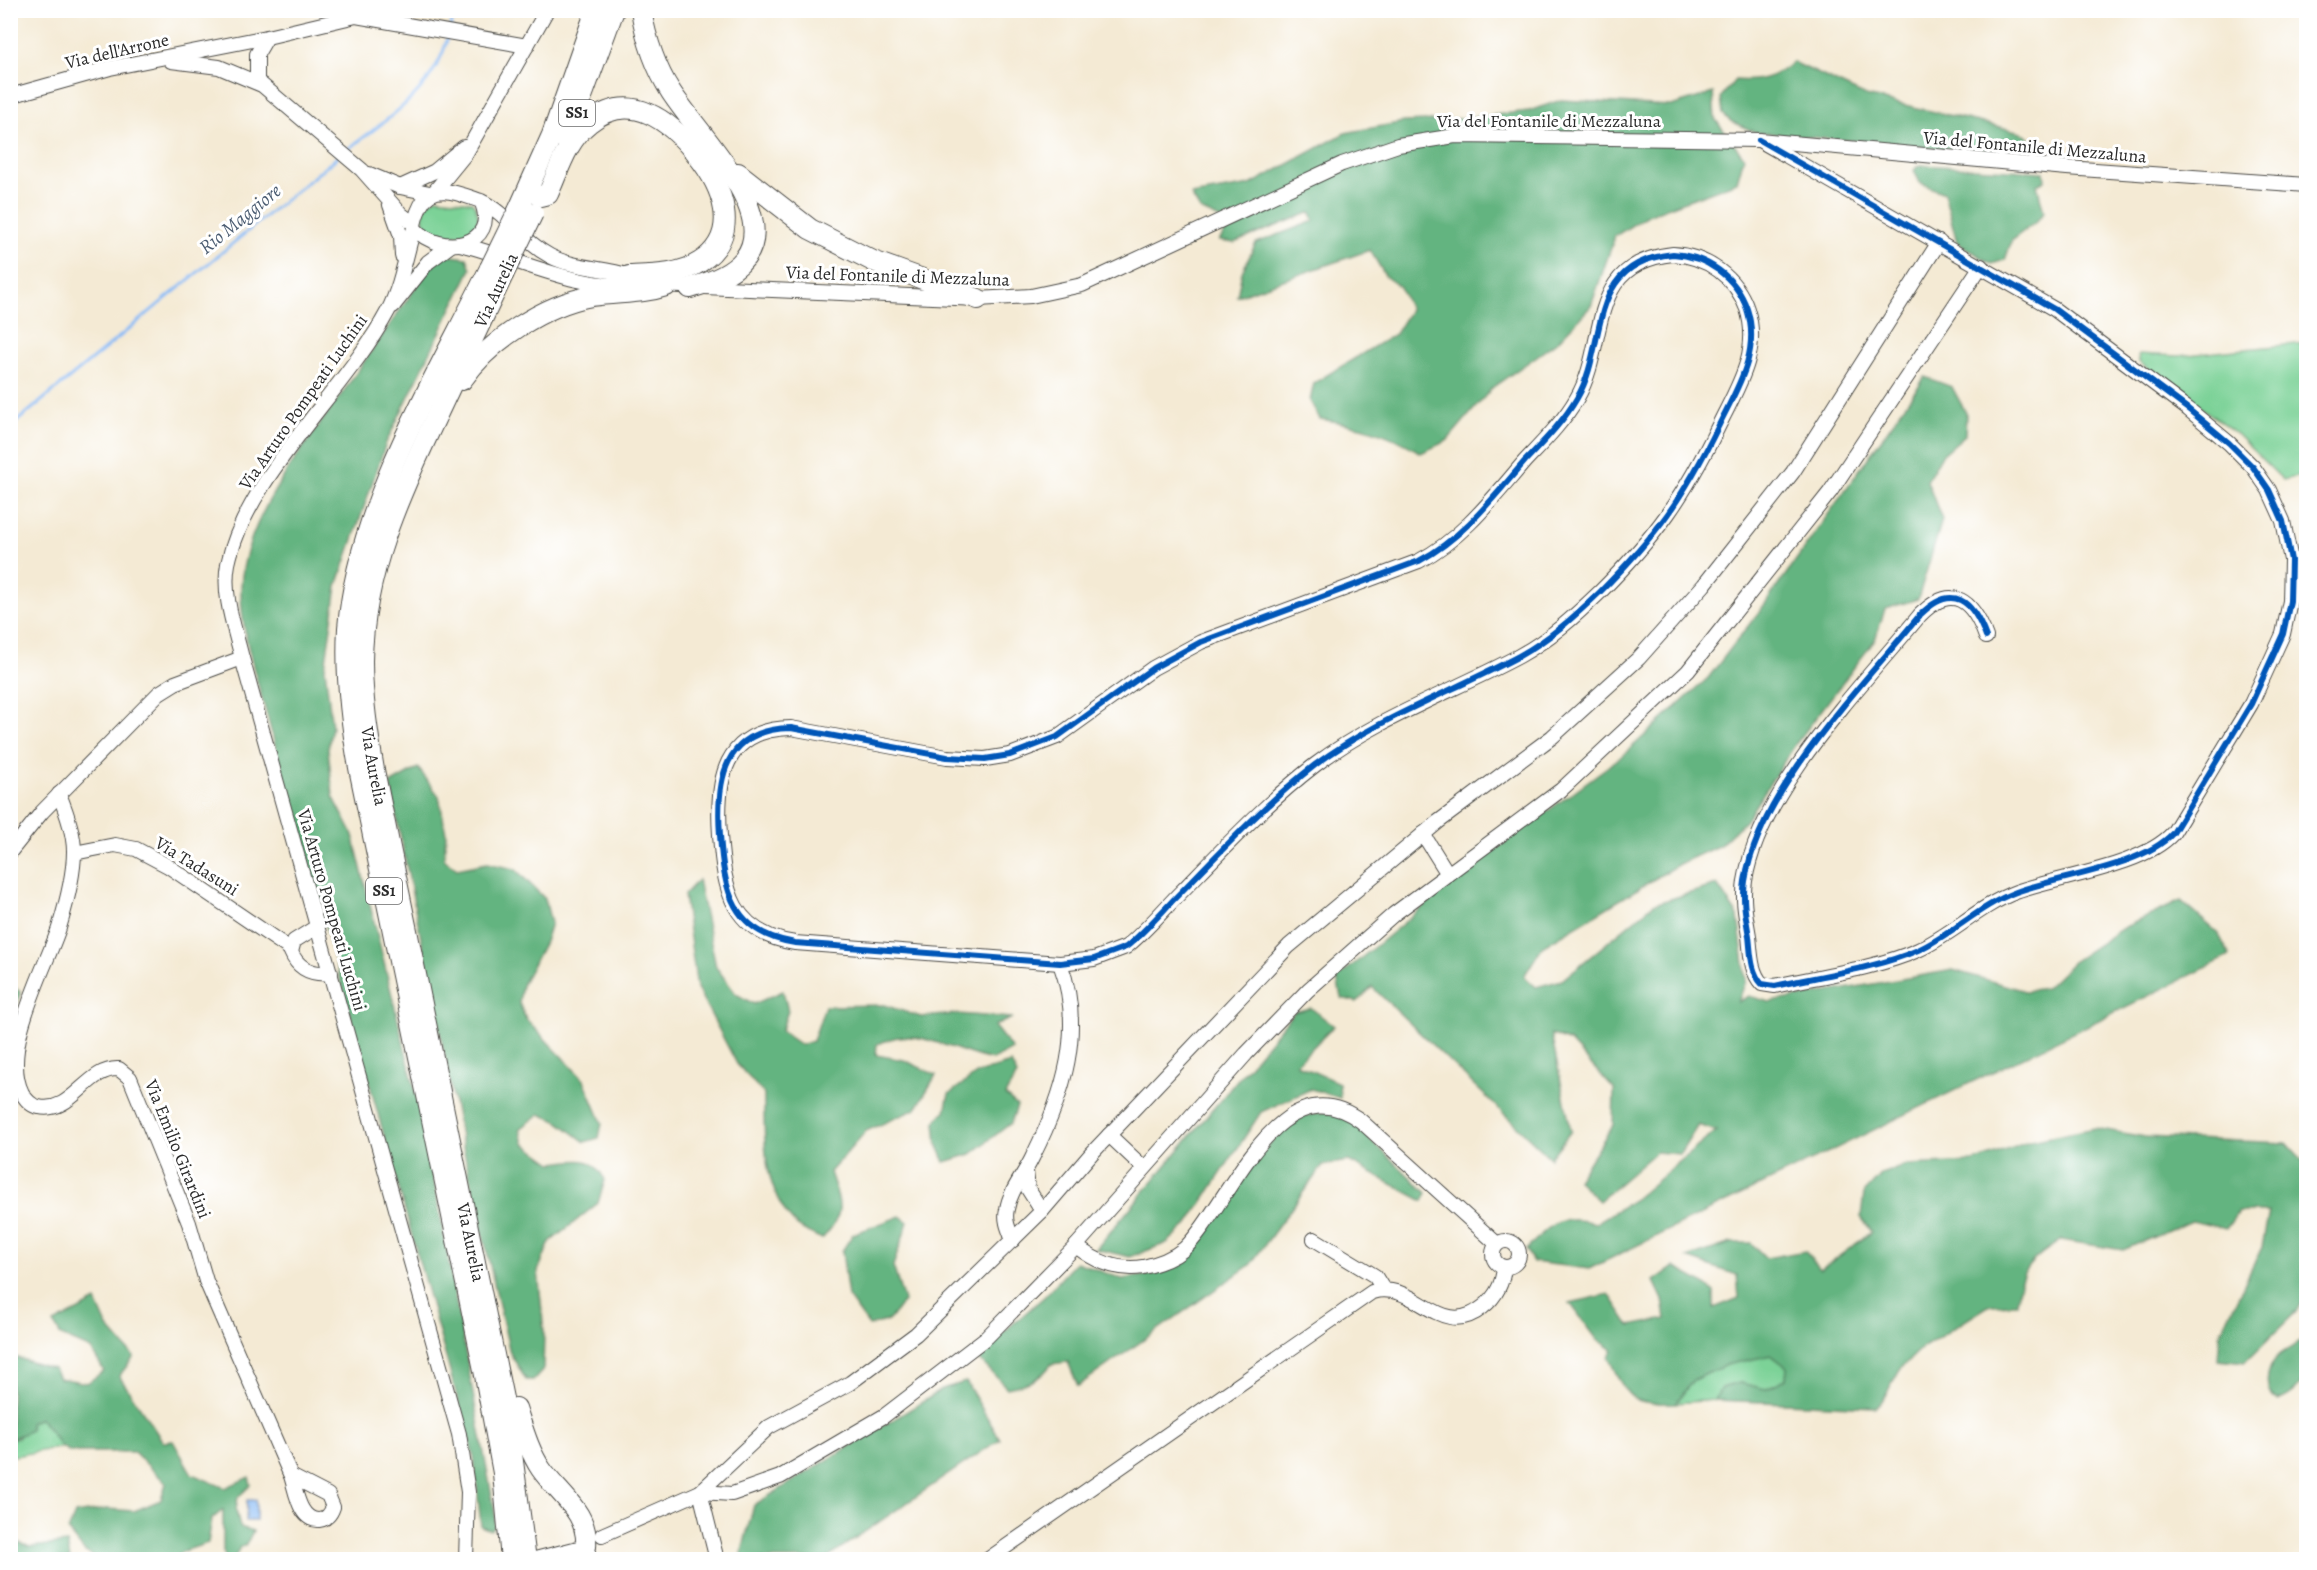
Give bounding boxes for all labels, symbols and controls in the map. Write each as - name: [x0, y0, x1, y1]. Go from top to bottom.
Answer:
- street label: Via dell'Arrone: [62, 27, 171, 75]
- road number: SS1: [559, 100, 595, 126]
- street label: Via del Fontanile di Mezzaluna: [1436, 109, 1662, 133]
- street label: Via del Fontanile di Mezzaluna: [1921, 125, 2148, 169]
- water label: Rio Maggiore: [193, 178, 287, 260]
- street label: Via Aurelia: [468, 248, 524, 332]
- street label: Via del Fontanile di Mezzaluna: [785, 260, 1011, 292]
- street label: Via Arturo Pompeati Luchini: [233, 310, 373, 495]
- street label: Via Aurelia: [355, 724, 393, 808]
- street label: Via Arturo Pompeati Luchini: [291, 805, 372, 1014]
- street label: Via Tadasuni: [150, 830, 243, 901]
- road number: SS1: [366, 878, 402, 904]
- street label: Via Emilio Girardini: [139, 1075, 217, 1222]
- street label: Via Aurelia: [451, 1200, 491, 1284]

